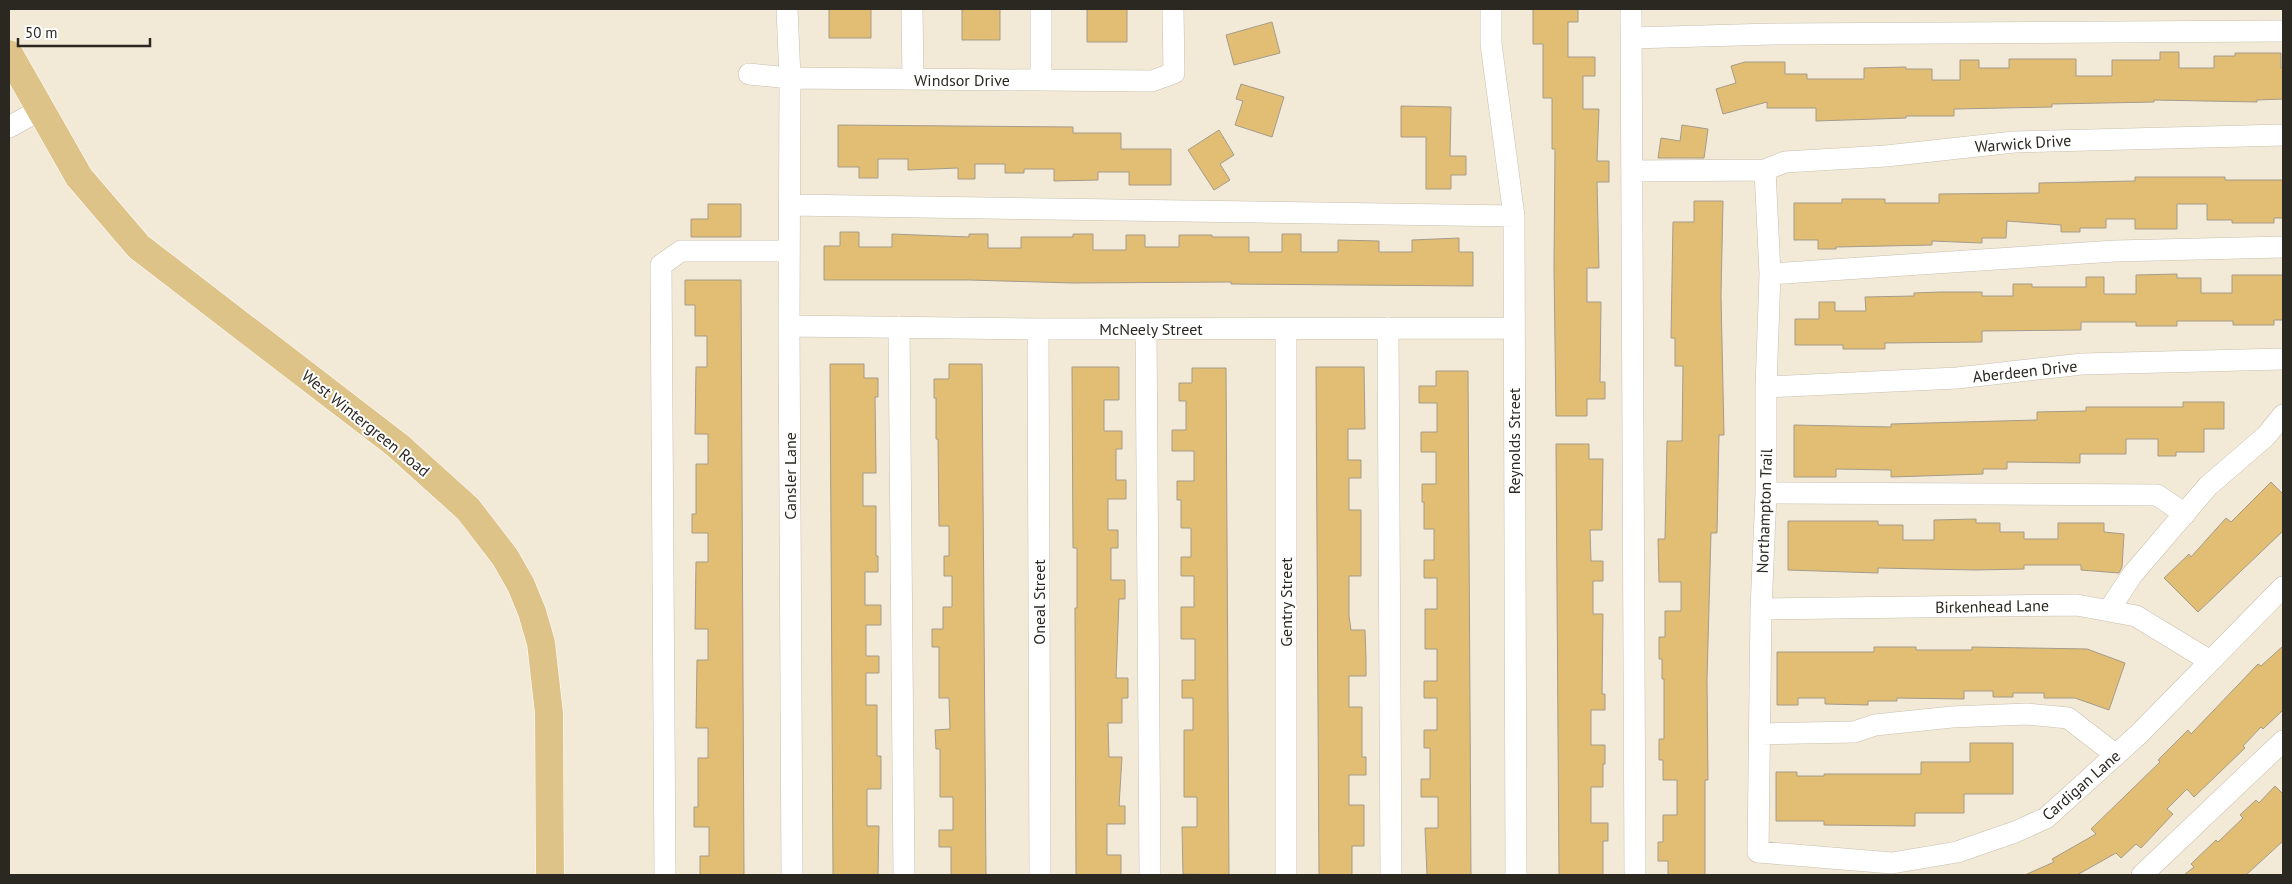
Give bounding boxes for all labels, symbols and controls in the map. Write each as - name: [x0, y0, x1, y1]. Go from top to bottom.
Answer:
- scale bar: [18, 15, 150, 47]
- text: 50 m: [25, 23, 58, 42]
- street label: Windsor Drive: [914, 70, 1010, 90]
- street label: Warwick Drive: [1974, 130, 2072, 156]
- street label: McNeely Street: [1099, 319, 1203, 339]
- street label: Aberdeen Drive: [1972, 356, 2078, 386]
- street label: West Wintergreen Road: [298, 365, 434, 481]
- street label: Reynolds Street: [1504, 387, 1524, 494]
- street label: Cansler Lane: [780, 432, 800, 520]
- street label: Northampton Trail: [1752, 448, 1776, 574]
- street label: Gentry Street: [1276, 557, 1296, 647]
- street label: Oneal Street: [1029, 559, 1049, 645]
- street label: Birkenhead Lane: [1935, 595, 2049, 617]
- street label: Cardigan Lane: [2038, 745, 2124, 825]

